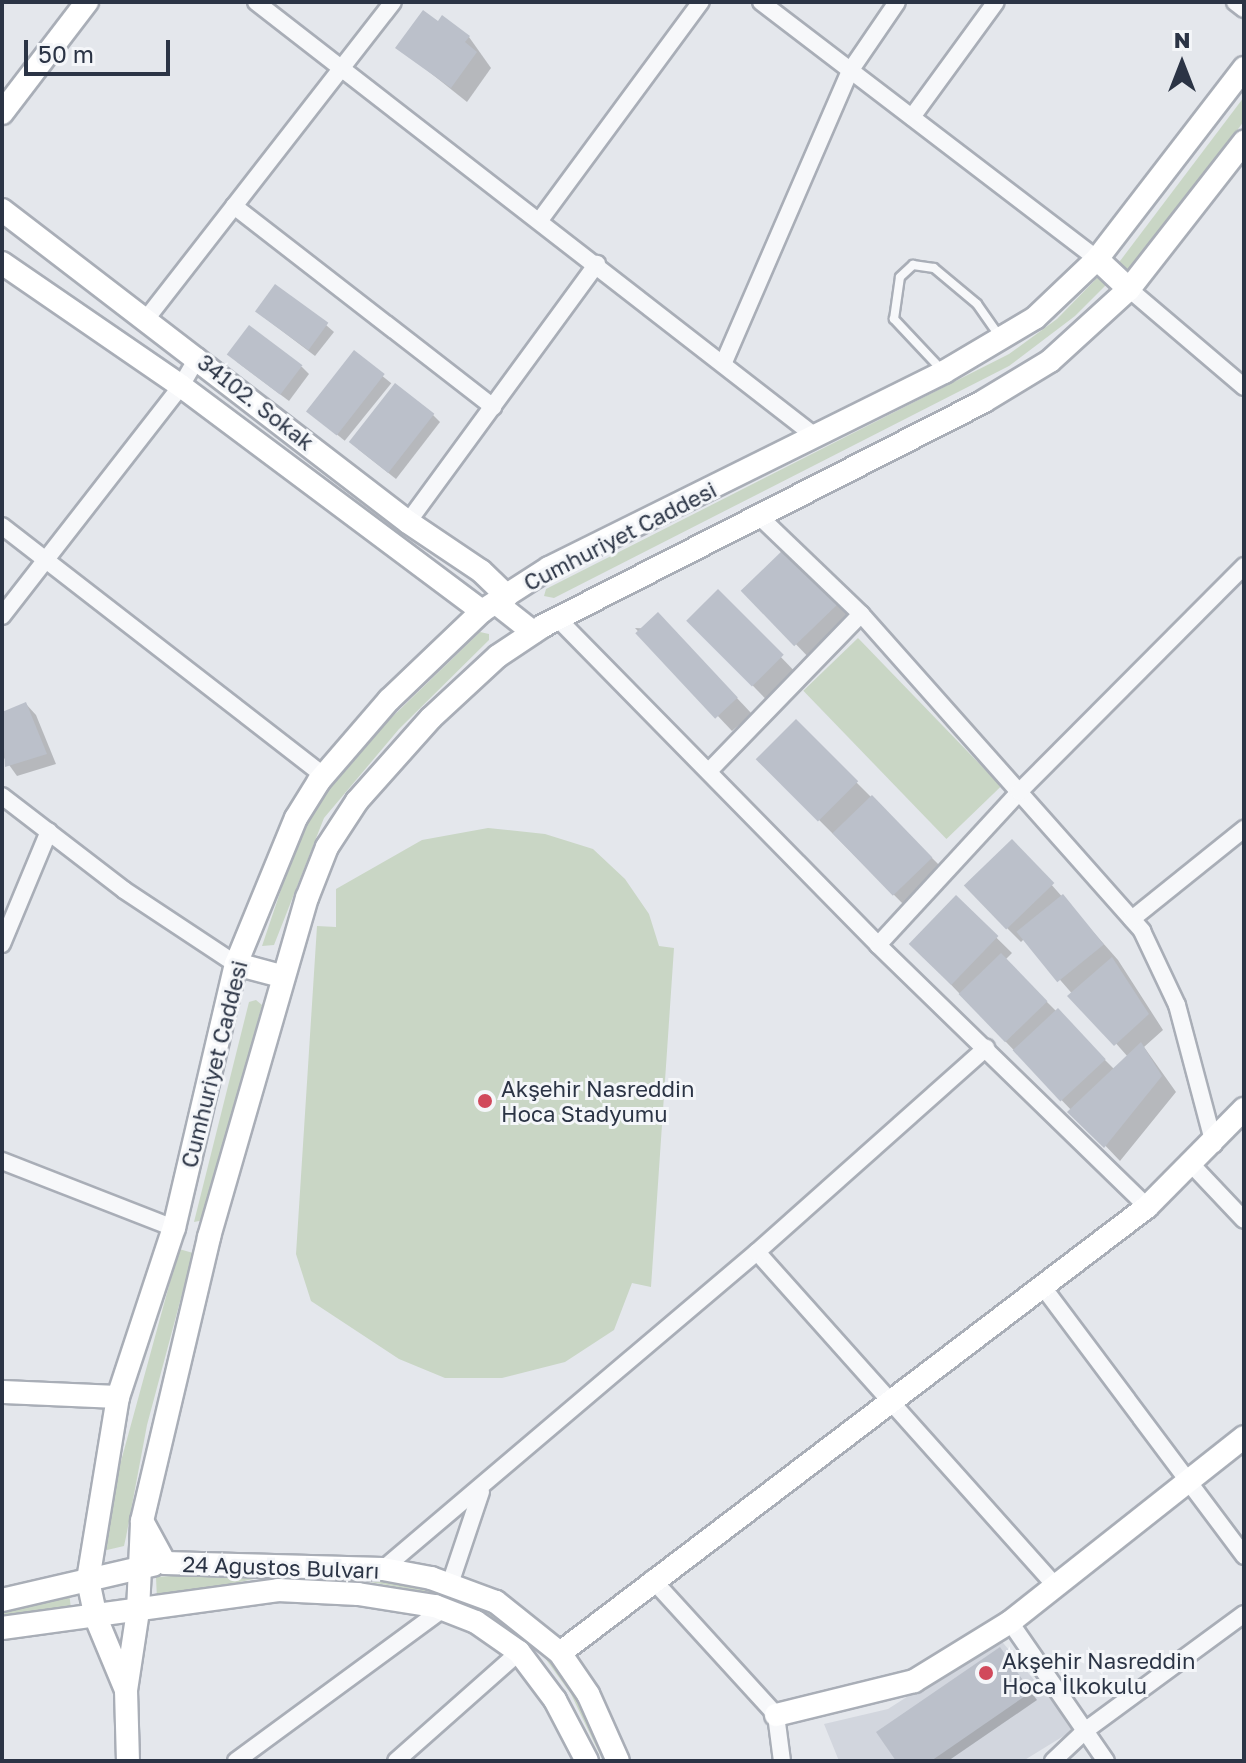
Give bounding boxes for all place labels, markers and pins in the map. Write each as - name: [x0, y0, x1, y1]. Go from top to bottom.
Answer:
- place label: Akşehir Nasreddin Hoca Stadyumu: [501, 1075, 695, 1126]
- marker: Akşehir Nasreddin Hoca Stadyumu: [476, 1092, 494, 1110]
- place label: Akşehir Nasreddin Hoca İlkokulu: [1002, 1647, 1196, 1698]
- marker: Akşehir Nasreddin Hoca İlkokulu: [977, 1664, 995, 1682]

